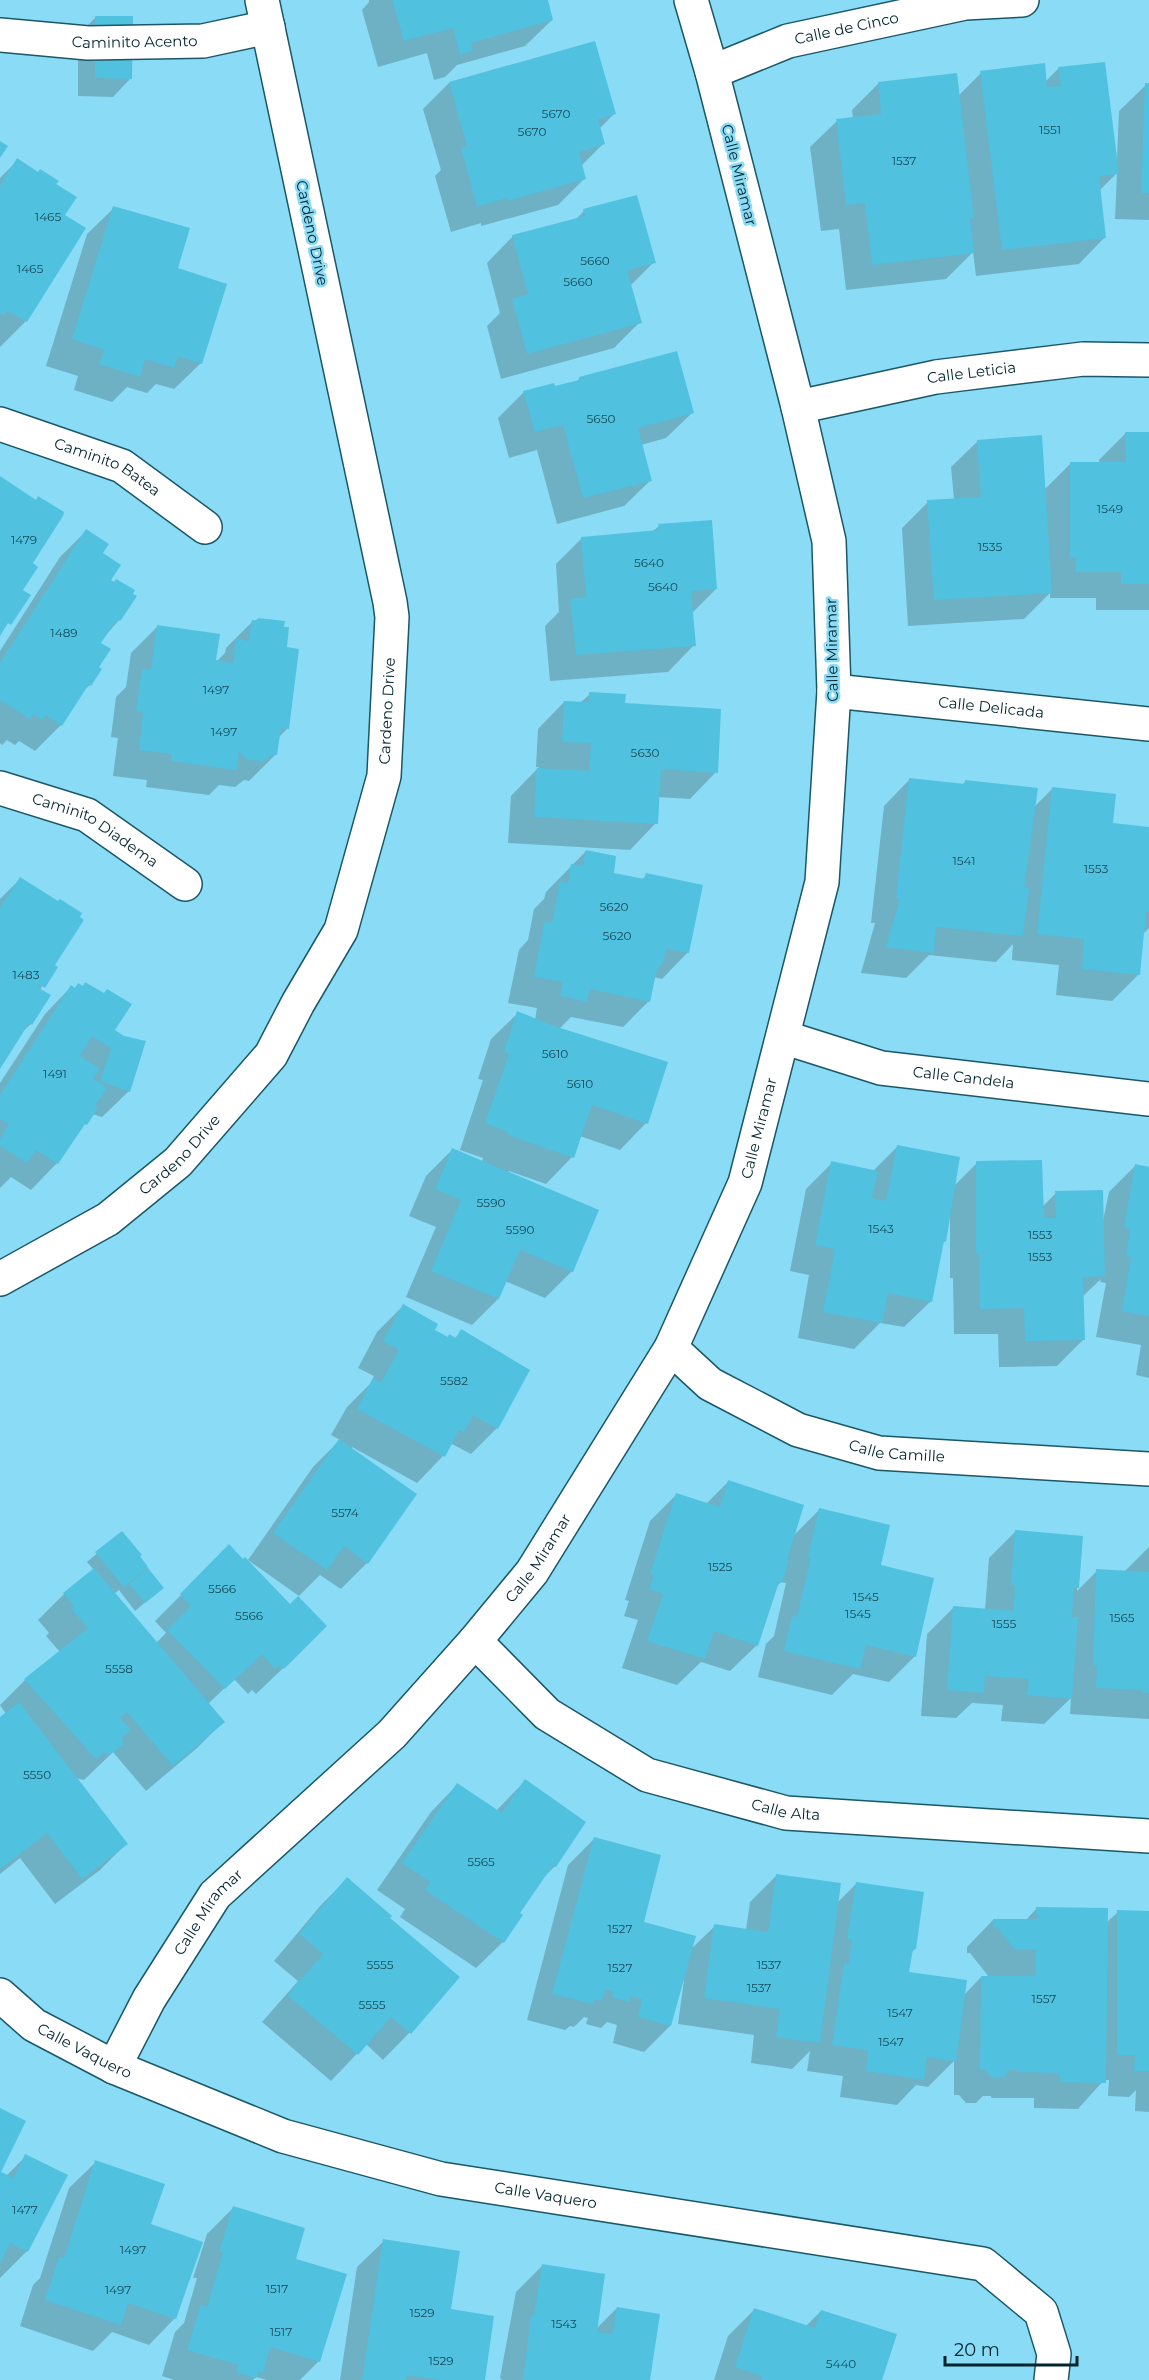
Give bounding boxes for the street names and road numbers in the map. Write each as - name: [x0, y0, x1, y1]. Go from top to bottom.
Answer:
- street label: Calle de Cinco: [793, 7, 900, 48]
- street label: Caminito Acento: [71, 31, 198, 52]
- street label: Calle Miramar: [718, 122, 761, 228]
- street label: Cardeno Drive: [292, 178, 333, 287]
- street label: Calle Leticia: [925, 357, 1017, 388]
- street label: Caminito Batea: [52, 433, 164, 500]
- street label: Calle Miramar: [821, 598, 842, 702]
- street label: Cardeno Drive: [375, 657, 399, 765]
- street label: Calle Delicada: [937, 692, 1045, 722]
- street label: Caminito Diadema: [30, 789, 162, 871]
- street label: Calle Candela: [912, 1062, 1016, 1092]
- street label: Calle Miramar: [736, 1075, 781, 1181]
- street label: Cardeno Drive: [135, 1110, 224, 1199]
- street label: Calle Camille: [847, 1435, 945, 1466]
- street label: Calle Miramar: [501, 1510, 575, 1606]
- street label: Calle Alta: [749, 1794, 821, 1824]
- street label: Calle Miramar: [169, 1865, 246, 1959]
- street label: Calle Vaquero: [34, 2018, 135, 2082]
- street label: Calle Vaquero: [493, 2178, 598, 2212]

